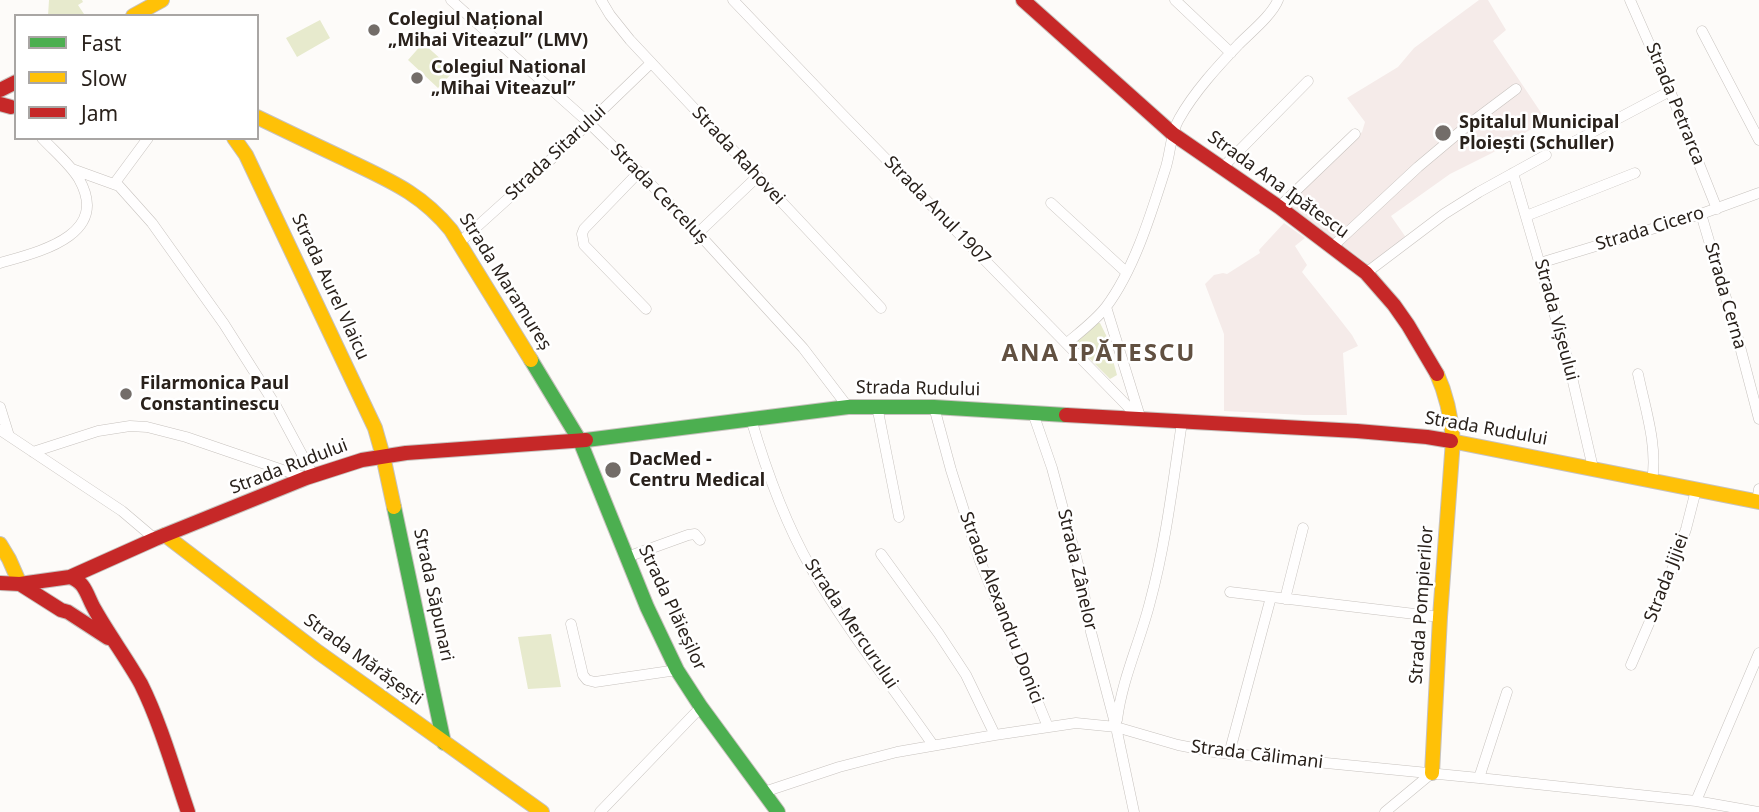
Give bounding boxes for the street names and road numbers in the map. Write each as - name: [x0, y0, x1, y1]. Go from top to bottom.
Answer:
- street label: Strada Petrarca: [1641, 40, 1709, 168]
- street label: Strada Sitarului: [501, 101, 611, 205]
- street label: Strada Rahovei: [687, 102, 789, 210]
- street label: Strada Ana Ipătescu: [1203, 127, 1353, 243]
- street label: Strada Cerceluș: [606, 139, 712, 249]
- street label: Strada Anul 1907: [879, 152, 995, 270]
- street label: Strada Cicero: [1593, 202, 1707, 256]
- street label: Strada Maramureș: [454, 210, 556, 354]
- street label: Strada Aurel Vlaicu: [287, 211, 373, 363]
- street label: Strada Cerna: [1700, 240, 1750, 352]
- street label: Strada Vișeului: [1529, 257, 1583, 383]
- street label: Strada Rudului: [856, 377, 980, 401]
- street label: Strada Rudului: [1423, 408, 1549, 450]
- street label: Strada Rudului: [227, 435, 351, 499]
- street label: Strada Zânelor: [1053, 507, 1101, 633]
- street label: Strada Alexandru Donici: [954, 509, 1048, 707]
- street label: Strada Pompierilor: [1406, 525, 1438, 685]
- street label: Strada Săpunari: [408, 527, 458, 663]
- street label: Strada Jijiei: [1640, 531, 1694, 625]
- street label: Strada Plăieșilor: [633, 542, 711, 674]
- street label: Strada Mercurului: [800, 555, 902, 693]
- street label: Strada Mărășești: [299, 610, 427, 710]
- street label: Strada Călimani: [1190, 736, 1324, 774]

